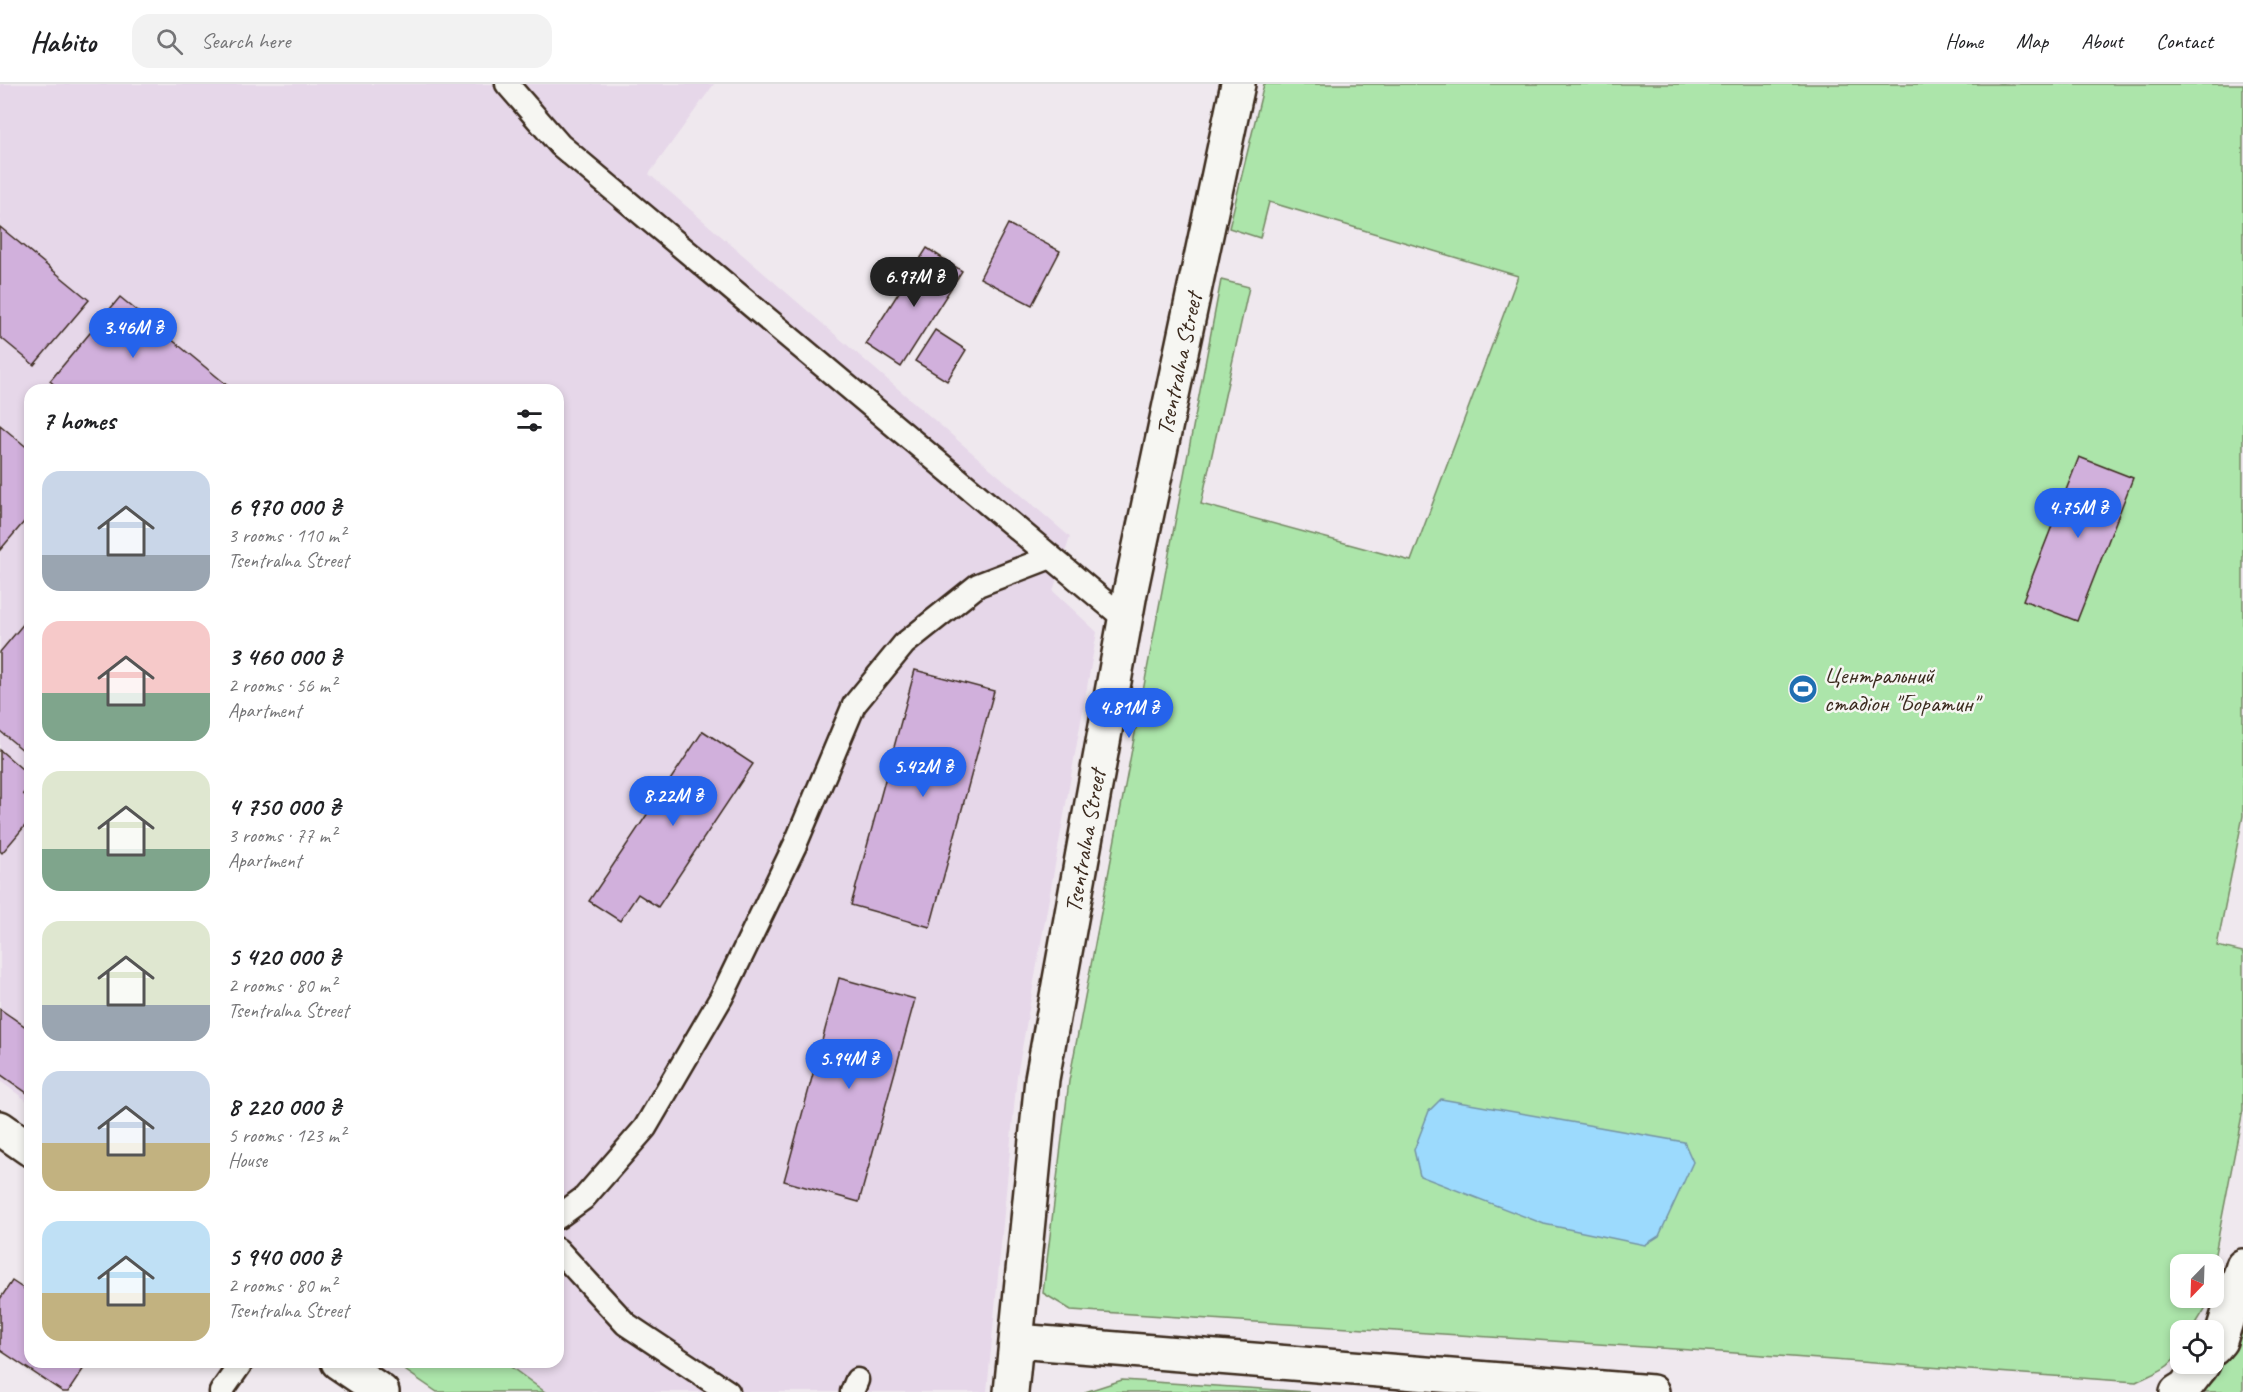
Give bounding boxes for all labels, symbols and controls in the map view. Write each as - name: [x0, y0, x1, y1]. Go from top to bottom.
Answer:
- search box: [132, 14, 552, 68]
- text: Habito: [30, 24, 96, 59]
- icon: search: [153, 25, 186, 58]
- text: Search here: [201, 27, 291, 55]
- text: Home: [1945, 28, 1983, 54]
- text: Map: [2016, 28, 2048, 54]
- text: About: [2081, 28, 2123, 54]
- text: Contact: [2156, 28, 2213, 54]
- pin: 6.97M ₴: [859, 257, 969, 308]
- text: 6.97M ₴: [884, 264, 944, 289]
- street label: Tsentralna Street: [1149, 287, 1209, 438]
- pin: 3.46M ₴: [78, 308, 188, 359]
- text: 3.46M ₴: [103, 315, 163, 340]
- text: 7 homes: [42, 404, 115, 437]
- icon: filters: [513, 404, 546, 437]
- pin: 4.75M ₴: [2023, 488, 2133, 539]
- text: 6 970 000 ₴: [228, 490, 341, 523]
- icon: home: [90, 495, 162, 567]
- text: 4.75M ₴: [2048, 495, 2108, 520]
- text: 3 rooms · 110 m²: [228, 523, 345, 548]
- text: Tsentralna Street: [228, 548, 349, 573]
- text: 3 460 000 ₴: [228, 640, 341, 673]
- icon: home: [90, 645, 162, 717]
- place label: Центральний стадіон "Боратин": [1824, 660, 1983, 718]
- text: 2 rooms · 56 m²: [228, 673, 336, 698]
- sports icon: Центральний стадіон "Боратин": [1787, 673, 1819, 705]
- pin: 4.81M ₴: [1074, 688, 1184, 739]
- text: 4.81M ₴: [1099, 695, 1159, 720]
- text: Apartment: [228, 698, 301, 723]
- pin: 5.42M ₴: [868, 747, 978, 798]
- text: 5.42M ₴: [893, 754, 953, 779]
- street label: Tsentralna Street: [1058, 764, 1113, 915]
- pin: 8.22M ₴: [618, 776, 728, 827]
- text: 8.22M ₴: [643, 783, 703, 808]
- text: 4 750 000 ₴: [228, 790, 340, 823]
- icon: home: [90, 795, 162, 867]
- text: 3 rooms · 77 m²: [228, 823, 336, 848]
- text: Apartment: [228, 848, 301, 873]
- text: 5 420 000 ₴: [228, 940, 340, 973]
- icon: home: [90, 945, 162, 1017]
- text: 2 rooms · 80 m²: [228, 973, 336, 998]
- text: Tsentralna Street: [228, 998, 349, 1023]
- pin: 5.94M ₴: [794, 1039, 904, 1090]
- text: 5.94M ₴: [820, 1046, 879, 1071]
- text: 8 220 000 ₴: [228, 1090, 341, 1123]
- icon: home: [90, 1095, 162, 1167]
- text: 5 rooms · 123 m²: [228, 1123, 345, 1148]
- text: House: [228, 1148, 267, 1173]
- text: 5 940 000 ₴: [228, 1240, 340, 1273]
- icon: home: [90, 1245, 162, 1317]
- north arrow: [2170, 1254, 2224, 1308]
- map controls: [2170, 1254, 2224, 1374]
- text: 2 rooms · 80 m²: [228, 1273, 336, 1298]
- text: Tsentralna Street: [228, 1298, 349, 1323]
- button: locate: [2170, 1320, 2224, 1374]

